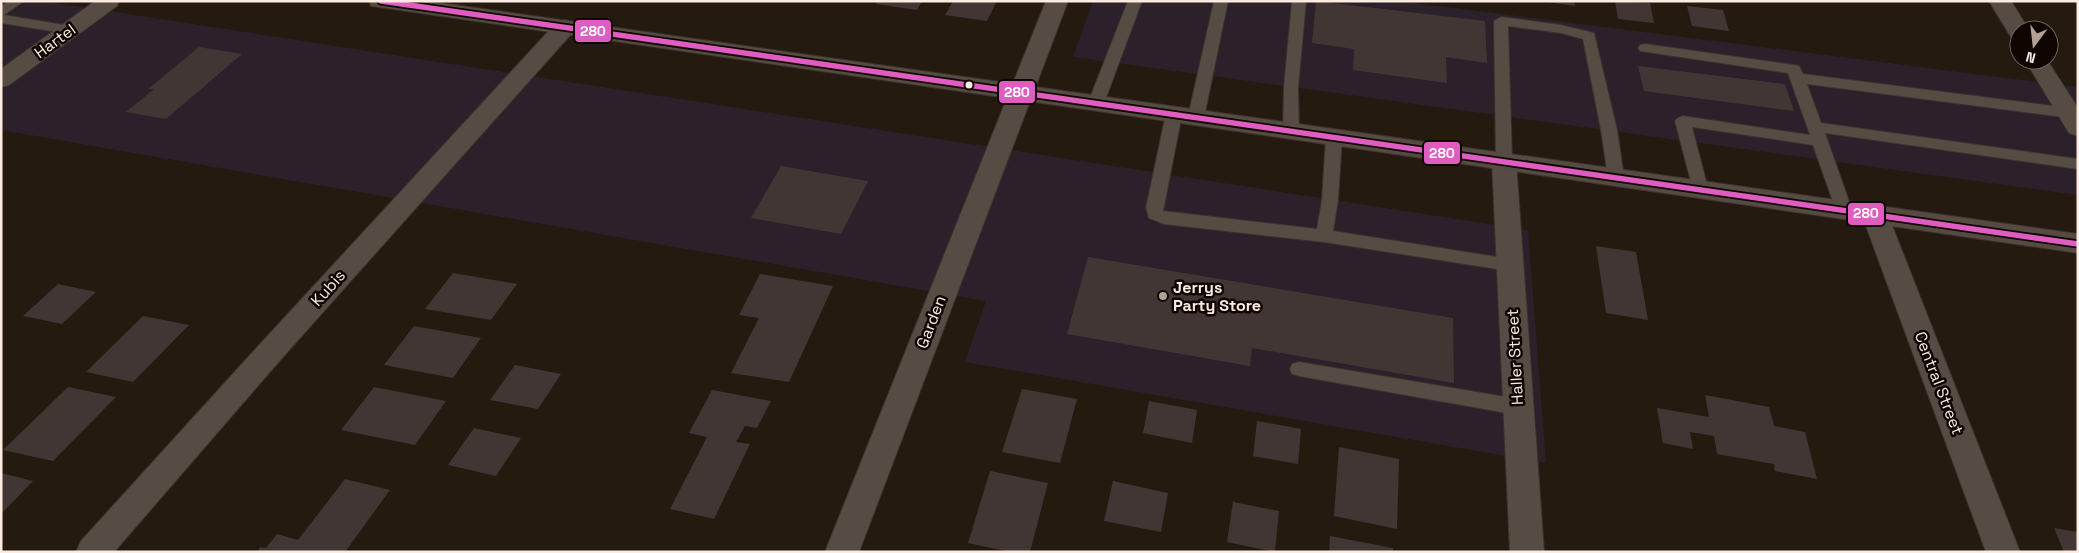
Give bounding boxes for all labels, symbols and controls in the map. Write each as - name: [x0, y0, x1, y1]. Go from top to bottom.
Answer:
- street label: Hartel: [30, 19, 80, 63]
- line badge: 280: [574, 19, 612, 43]
- north arrow: [2009, 20, 2059, 70]
- text: 280: [580, 22, 606, 40]
- text: N: [2024, 48, 2038, 67]
- unlabelled marker: [964, 80, 974, 90]
- line badge: 280: [998, 80, 1036, 104]
- text: 280: [1004, 83, 1030, 101]
- line badge: 280: [1423, 141, 1461, 165]
- text: 280: [1429, 144, 1455, 162]
- line badge: 280: [1847, 202, 1885, 226]
- text: 280: [1853, 204, 1879, 222]
- street label: Kubis: [306, 265, 350, 311]
- place label: Jerrys Party Store: [1173, 277, 1261, 316]
- marker: Jerrys Party Store: [1157, 290, 1169, 302]
- street label: Garden: [911, 293, 951, 351]
- street label: Haller Street: [1502, 308, 1528, 406]
- street label: Central Street: [1910, 329, 1968, 437]

